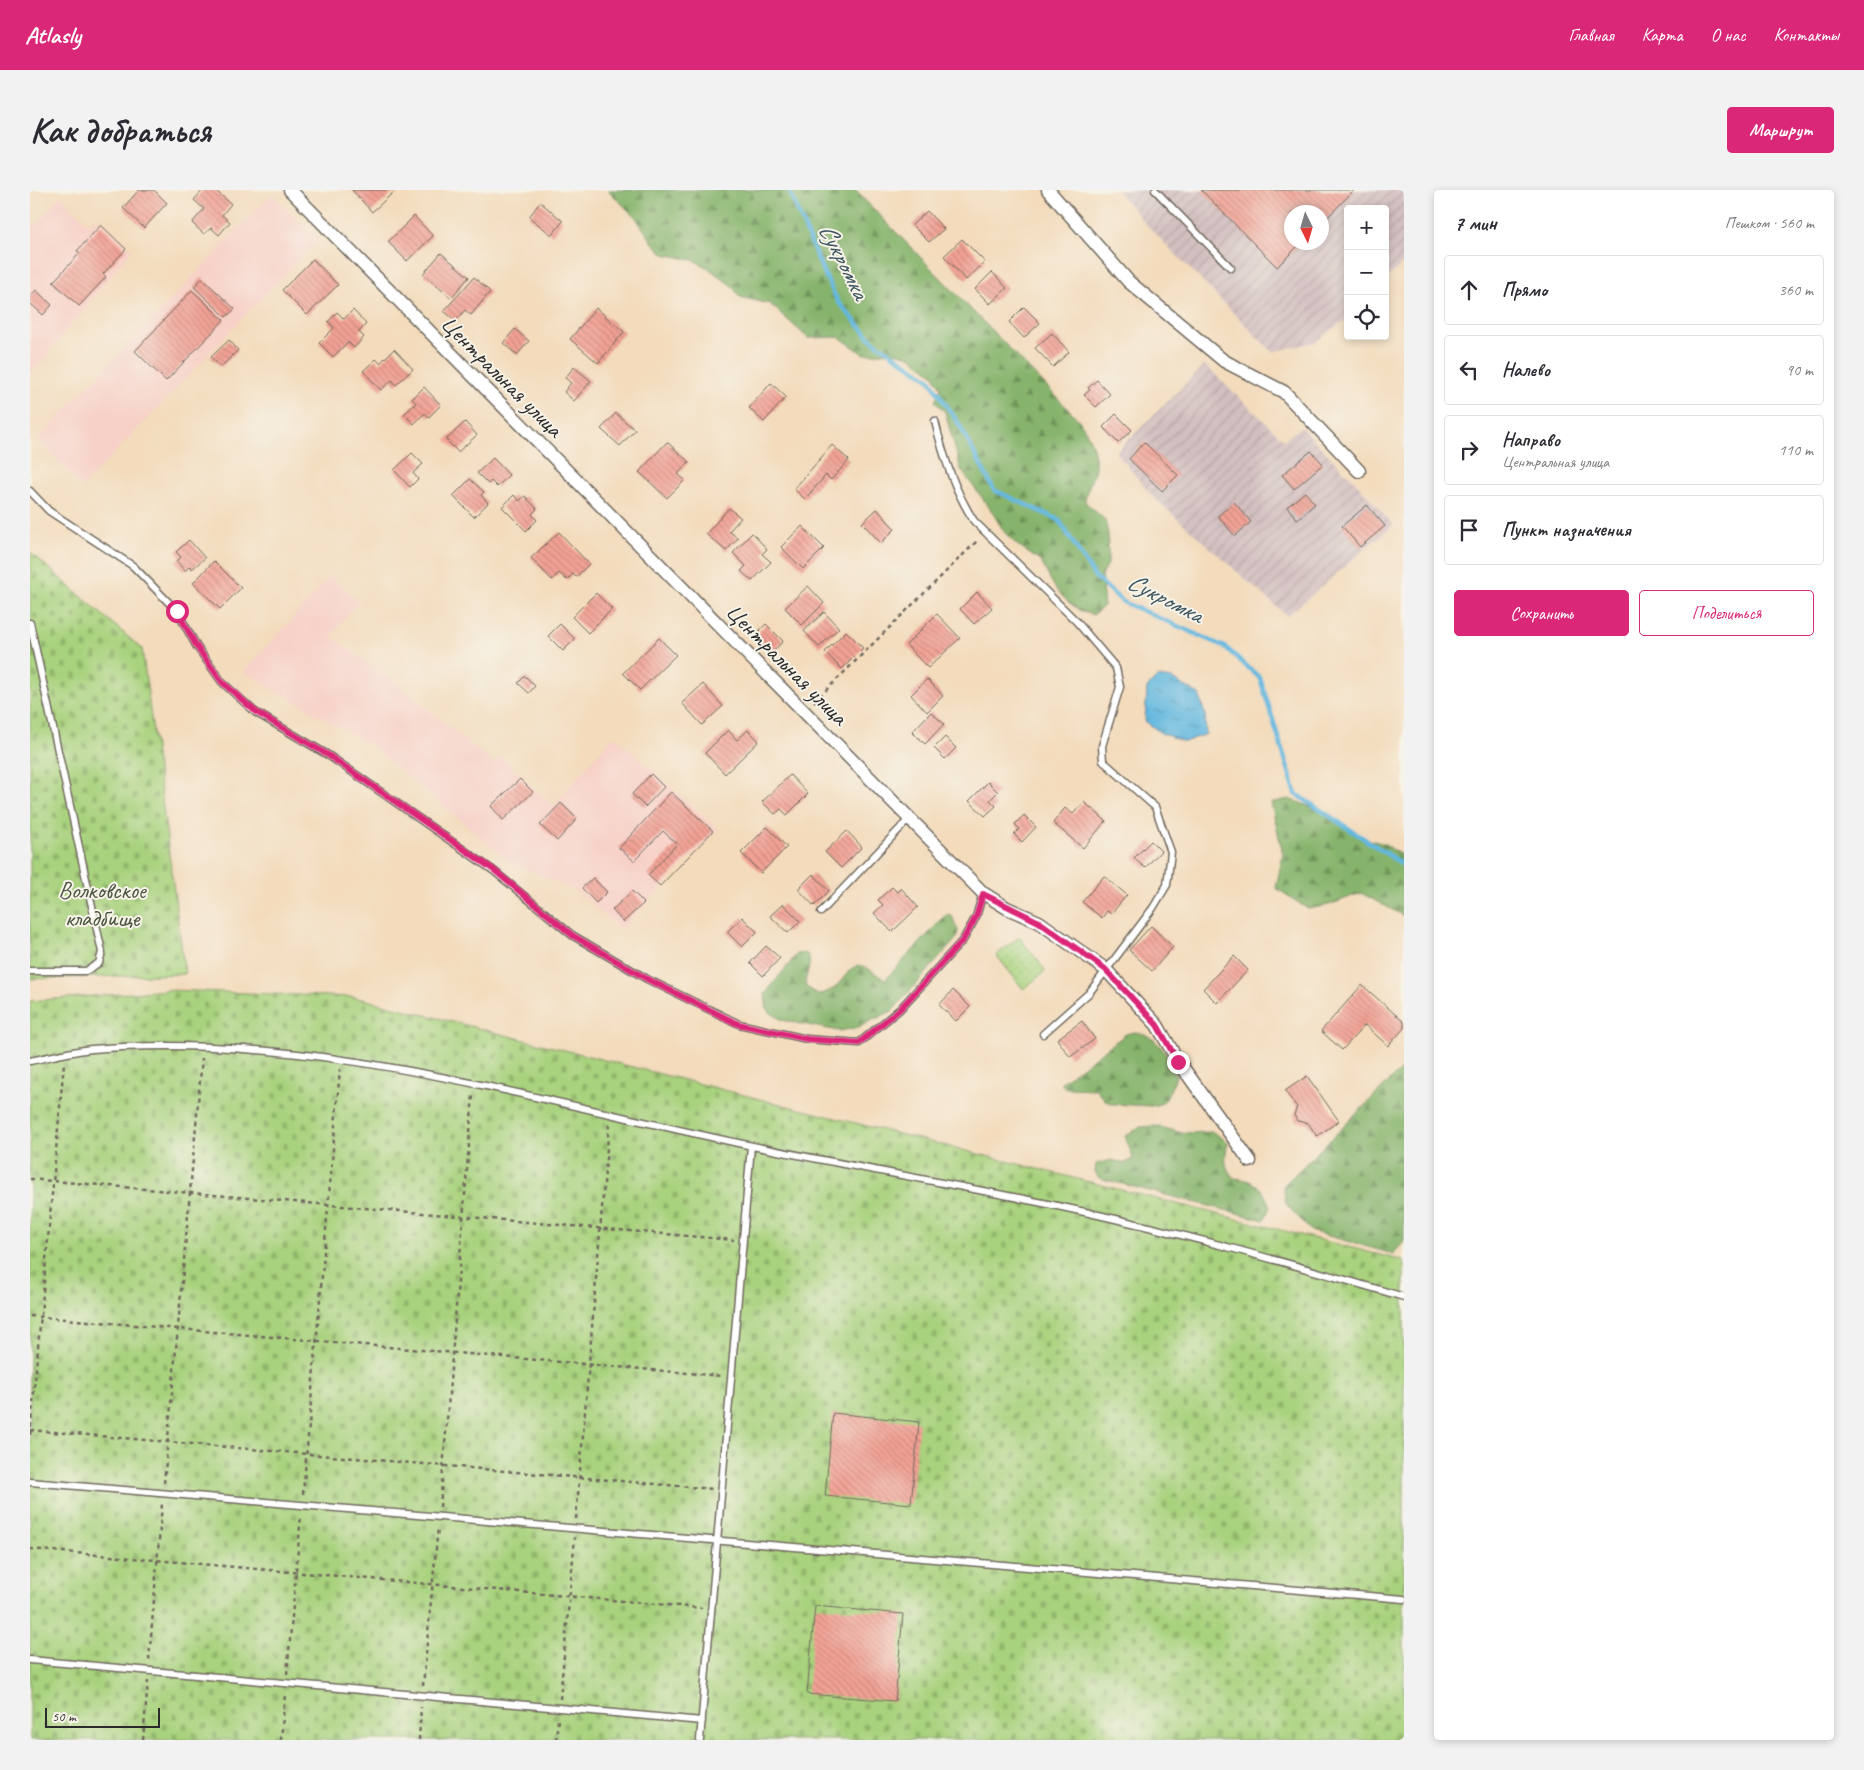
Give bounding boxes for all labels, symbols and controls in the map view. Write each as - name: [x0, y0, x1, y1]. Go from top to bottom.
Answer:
- text: Atlasly: [25, 20, 81, 50]
- text: Главная: [1569, 24, 1614, 46]
- text: Карта: [1642, 24, 1683, 46]
- text: О нас: [1711, 24, 1746, 46]
- text: Контакты: [1774, 24, 1839, 46]
- button: Маршрут: [1727, 107, 1834, 153]
- text: Как добраться: [30, 108, 211, 153]
- north arrow: [1284, 205, 1329, 250]
- map controls: [1344, 205, 1389, 340]
- button: +: [1344, 205, 1389, 250]
- text: 7 мин: [1454, 210, 1497, 236]
- text: Пешком · 560 m: [1725, 213, 1814, 233]
- water label: Сукромка: [811, 218, 878, 307]
- button: −: [1344, 250, 1389, 295]
- icon: ahead: [1455, 276, 1483, 304]
- text: Прямо: [1502, 278, 1547, 302]
- text: 360 m: [1779, 280, 1813, 300]
- button: locate: [1344, 295, 1389, 340]
- street label: Центральная улица: [435, 309, 571, 445]
- icon: left: [1455, 356, 1483, 384]
- text: Налево: [1502, 358, 1550, 382]
- text: 90 m: [1786, 360, 1813, 380]
- text: Направо: [1502, 428, 1560, 452]
- icon: right: [1455, 436, 1483, 464]
- text: 110 m: [1779, 440, 1813, 460]
- text: Центральная улица: [1502, 452, 1609, 472]
- icon: arrive: [1455, 516, 1483, 544]
- text: Пункт назначения: [1502, 518, 1631, 542]
- water label: Сукромка: [1122, 565, 1211, 632]
- button: Сохранить: [1454, 590, 1629, 636]
- button: Поделиться: [1639, 590, 1814, 636]
- street label: Центральная улица: [720, 597, 856, 733]
- route start: [166, 600, 189, 623]
- park label: Волковское кладбище: [58, 875, 148, 933]
- route end: [1167, 1051, 1190, 1074]
- scale bar: [45, 1705, 160, 1728]
- text: 50 m: [52, 1708, 76, 1725]

